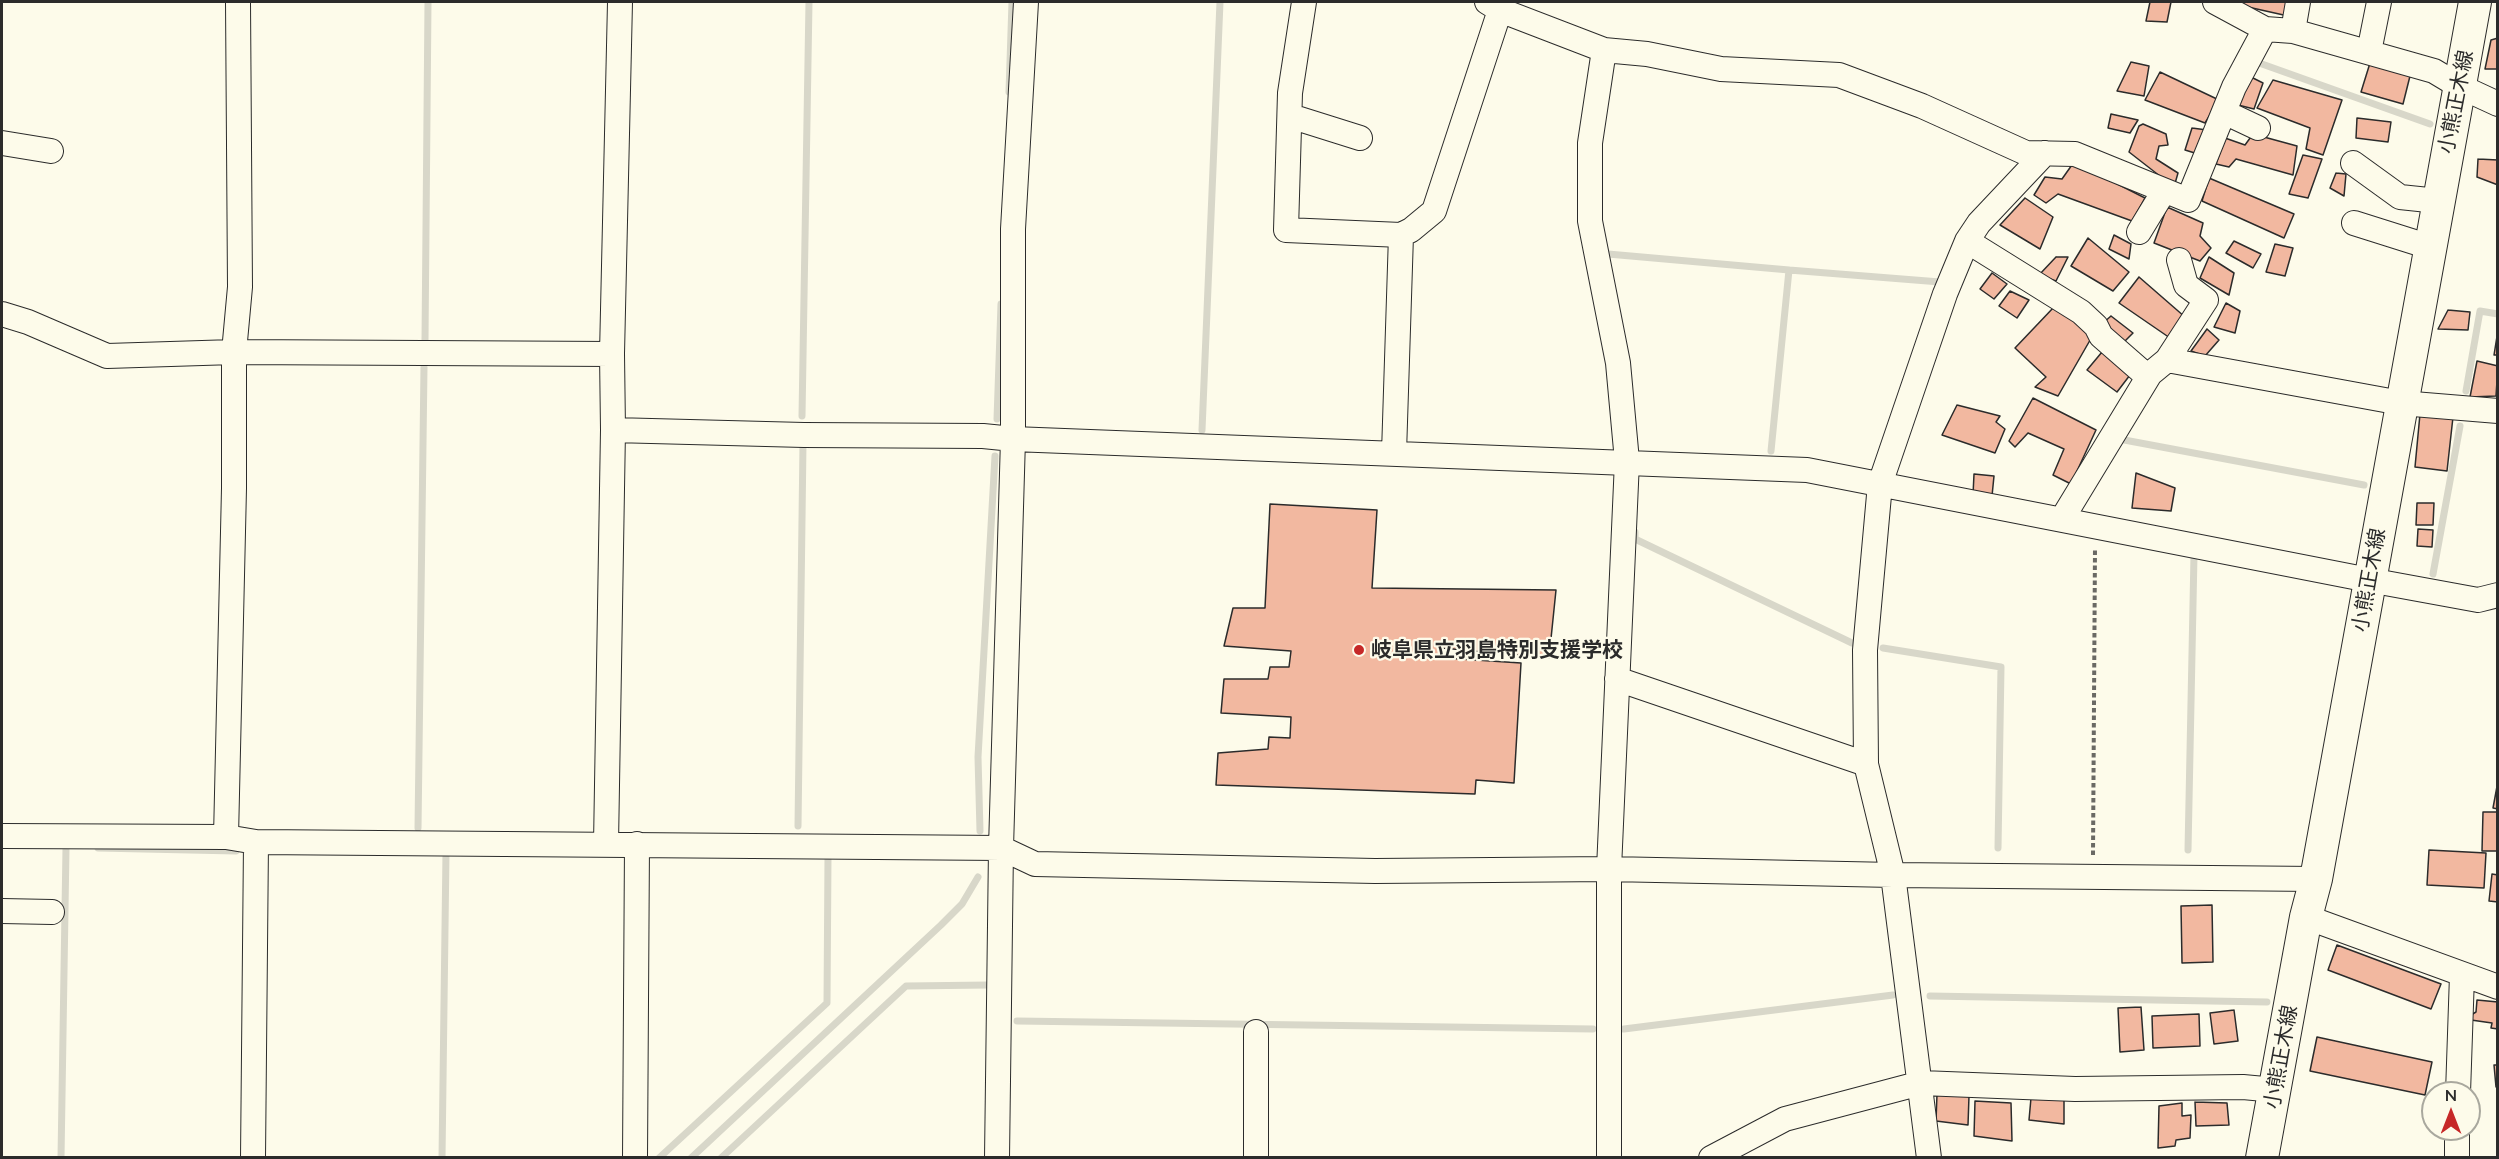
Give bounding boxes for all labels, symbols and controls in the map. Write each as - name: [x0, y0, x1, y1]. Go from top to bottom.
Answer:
- street label: 小熊正木線: [2434, 48, 2478, 156]
- street label: 小熊正木線: [2347, 526, 2391, 634]
- place label: 岐阜県立羽島特別支援学校: [1371, 637, 1623, 663]
- marker: 岐阜県立羽島特別支援学校: [1352, 643, 1366, 657]
- street label: 小熊正木線: [2259, 1003, 2303, 1111]
- north arrow: [2421, 1081, 2481, 1141]
- text: N: [2445, 1085, 2457, 1104]

